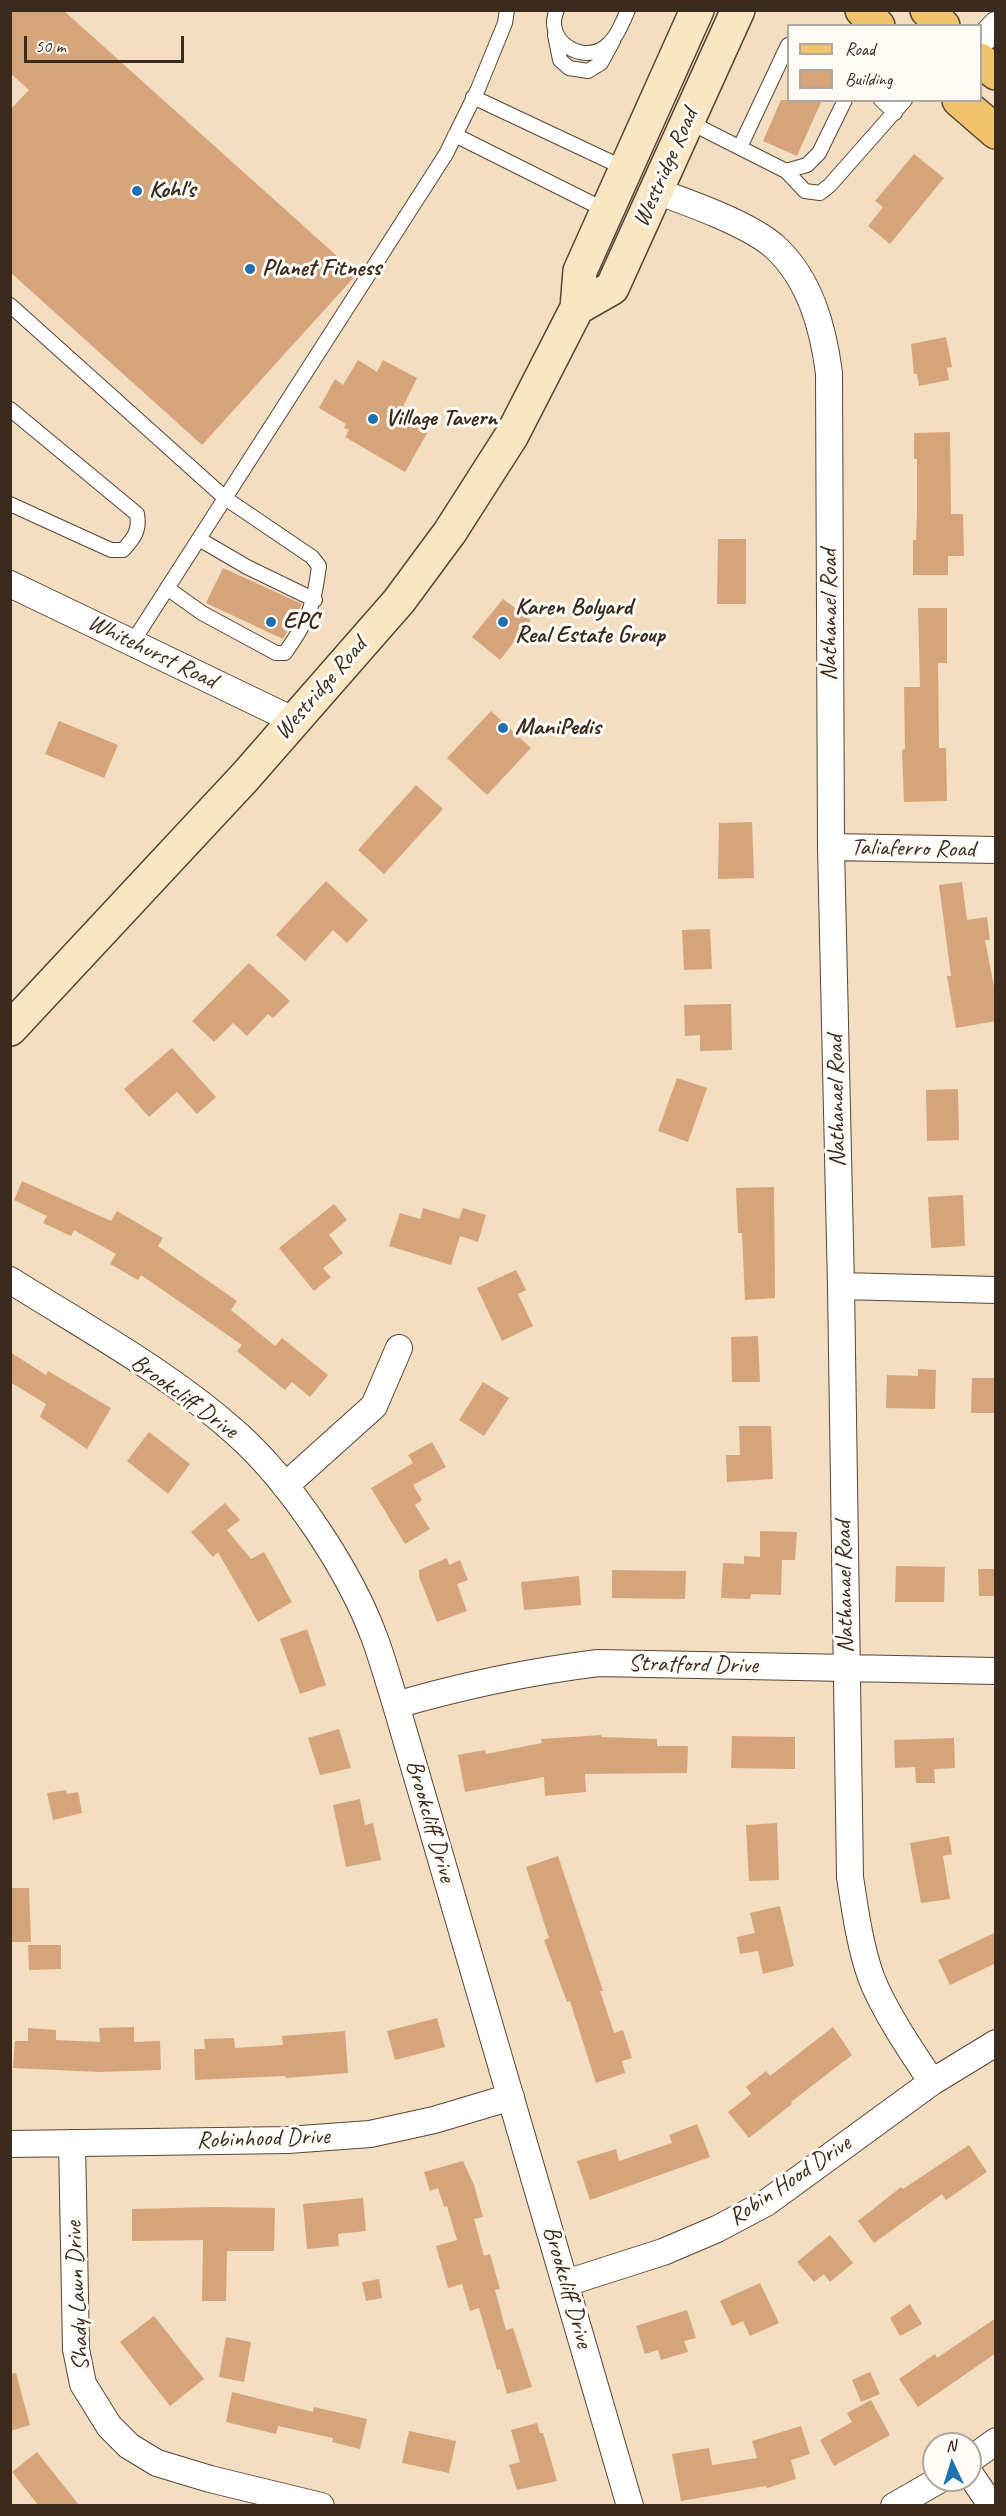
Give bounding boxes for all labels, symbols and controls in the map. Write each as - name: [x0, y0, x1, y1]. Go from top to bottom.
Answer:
- scale bar: [27, 24, 188, 62]
- legend: [787, 24, 982, 102]
- text: 50 m: [35, 35, 66, 57]
- text: Road: [845, 38, 875, 60]
- text: Building: [845, 68, 892, 90]
- street label: Westridge Road: [627, 104, 705, 232]
- place label: Kohl's: [149, 177, 196, 205]
- marker: Kohl's: [130, 184, 144, 198]
- place label: Planet Fitness: [262, 255, 381, 283]
- marker: Planet Fitness: [243, 262, 257, 276]
- place label: Village Tavern: [385, 405, 497, 433]
- marker: Village Tavern: [366, 412, 380, 426]
- street label: Nathanael Road: [816, 549, 844, 681]
- place label: Karen Bolyard Real Estate Group: [515, 594, 665, 650]
- street label: Whitehurst Road: [83, 608, 221, 696]
- place label: EPC: [283, 608, 319, 636]
- marker: EPC: [264, 615, 278, 629]
- marker: Karen Bolyard Real Estate Group: [496, 615, 510, 629]
- street label: Westridge Road: [269, 632, 373, 746]
- place label: ManiPedis: [515, 714, 601, 742]
- marker: ManiPedis: [496, 721, 510, 735]
- street label: Taliaferro Road: [851, 834, 975, 864]
- street label: Nathanael Road: [821, 1035, 853, 1167]
- street label: Brookcliff Drive: [125, 1349, 243, 1445]
- street label: Nathanael Road: [829, 1521, 861, 1653]
- street label: Stratford Drive: [628, 1649, 758, 1681]
- street label: Brookcliff Drive: [399, 1757, 461, 1885]
- street label: Robinhood Drive: [196, 2122, 330, 2156]
- street label: Robin Hood Drive: [723, 2130, 857, 2232]
- street label: Shady Lawn Drive: [60, 2220, 96, 2372]
- street label: Brookcliff Drive: [536, 2223, 598, 2351]
- north arrow: [922, 2432, 982, 2492]
- text: N: [945, 2436, 957, 2456]

